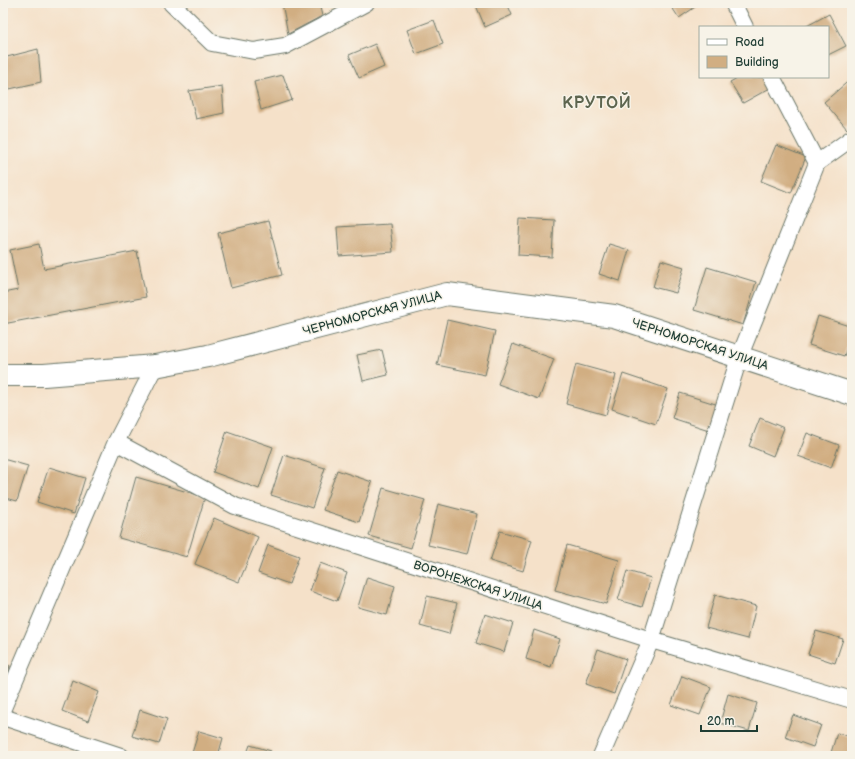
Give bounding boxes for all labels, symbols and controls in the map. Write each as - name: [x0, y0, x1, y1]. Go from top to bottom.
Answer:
- legend: [699, 26, 829, 78]
- text: Road: [735, 35, 764, 50]
- text: Building: [735, 55, 779, 70]
- district label: КРУТОЙ: [562, 91, 632, 113]
- street label: ЧЕРНОМОРСКАЯ УЛИЦА: [301, 288, 444, 339]
- street label: ЧЕРНОМОРСКАЯ УЛИЦА: [630, 315, 771, 374]
- street label: ВОРОНЕЖСКАЯ УЛИЦА: [411, 558, 545, 614]
- scale bar: [701, 707, 757, 733]
- text: 20 m: [707, 714, 734, 729]

